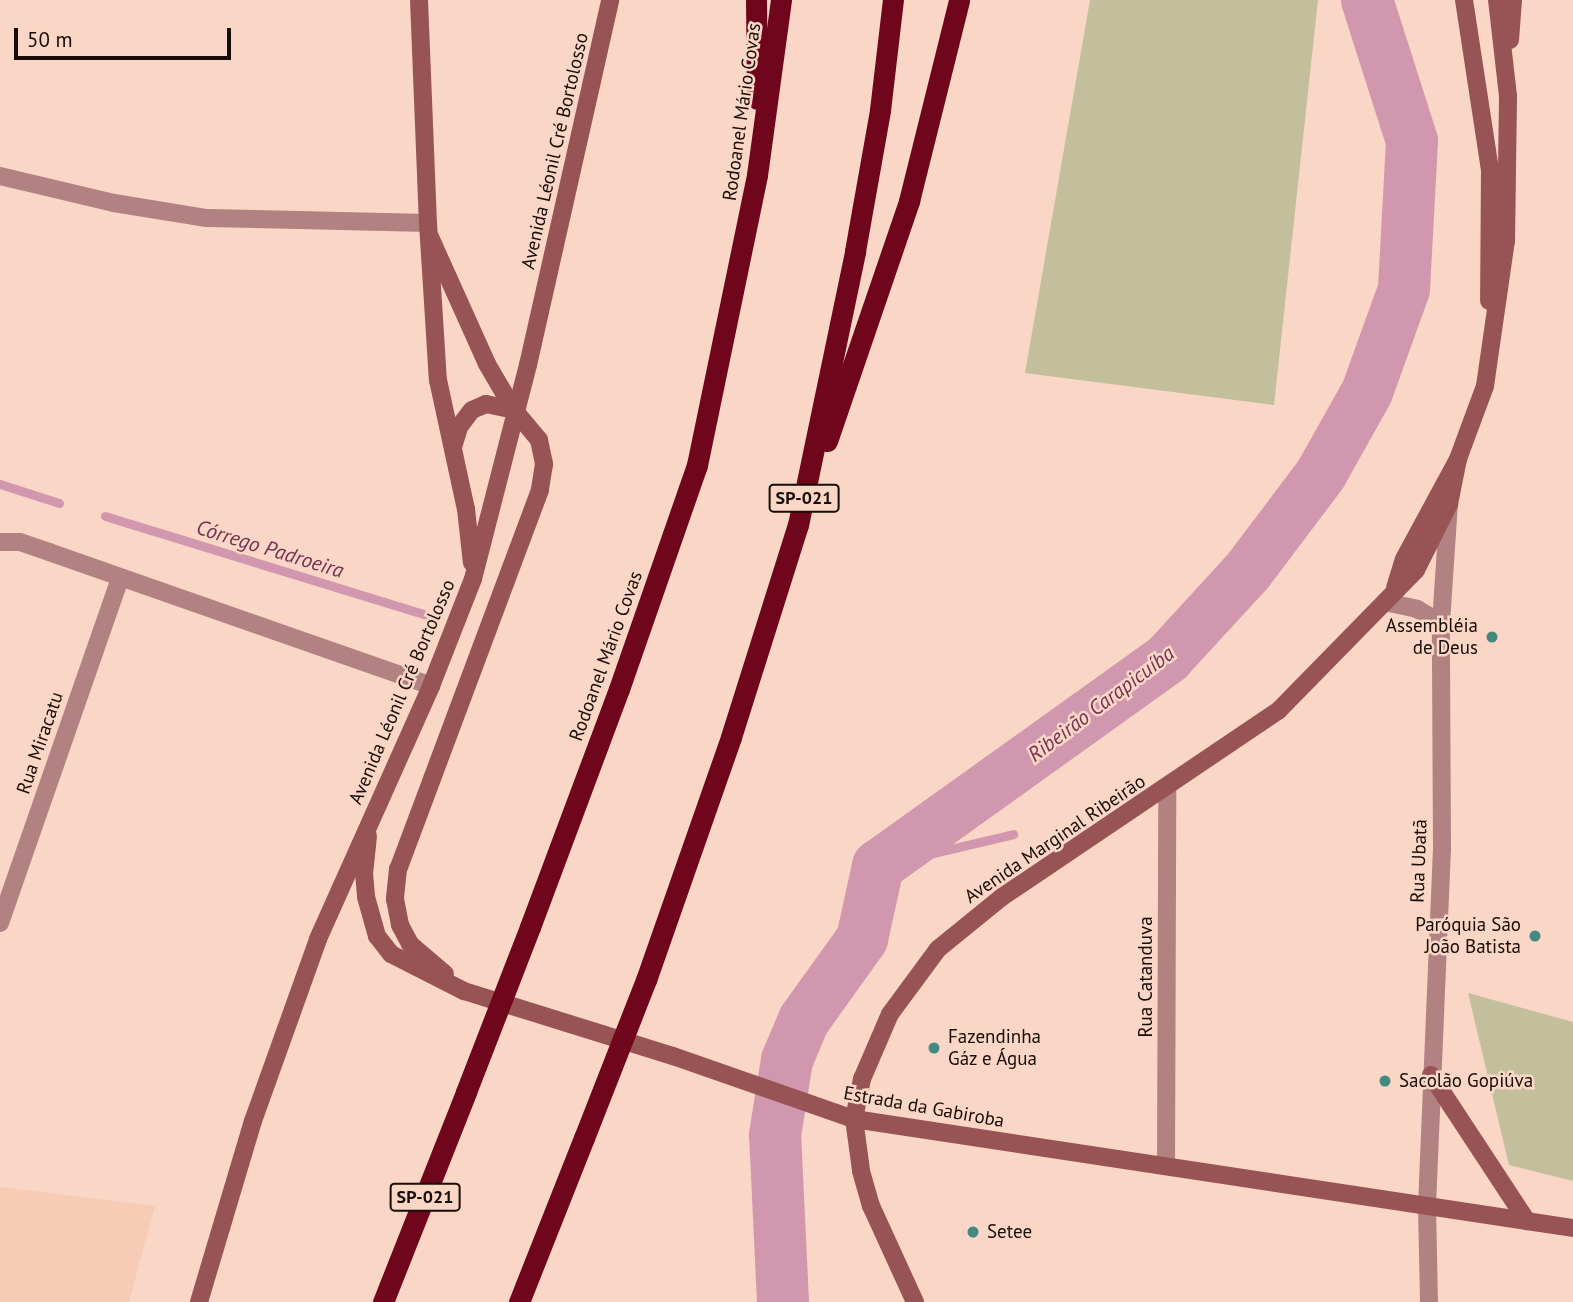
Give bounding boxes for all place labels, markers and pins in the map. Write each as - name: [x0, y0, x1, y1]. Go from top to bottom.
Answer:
- place label: Assembléia de Deus: [1386, 615, 1478, 659]
- marker: Assembléia de Deus: [1484, 629, 1500, 645]
- place label: Paróquia São João Batista: [1415, 914, 1521, 958]
- marker: Paróquia São João Batista: [1527, 928, 1543, 944]
- place label: Fazendinha Gáz e Água: [948, 1026, 1041, 1070]
- marker: Fazendinha Gáz e Água: [926, 1040, 942, 1056]
- place label: Sacolão Gopiúva: [1399, 1070, 1533, 1092]
- marker: Sacolão Gopiúva: [1377, 1073, 1393, 1089]
- place label: Setee: [987, 1221, 1032, 1243]
- marker: Setee: [965, 1224, 981, 1240]

